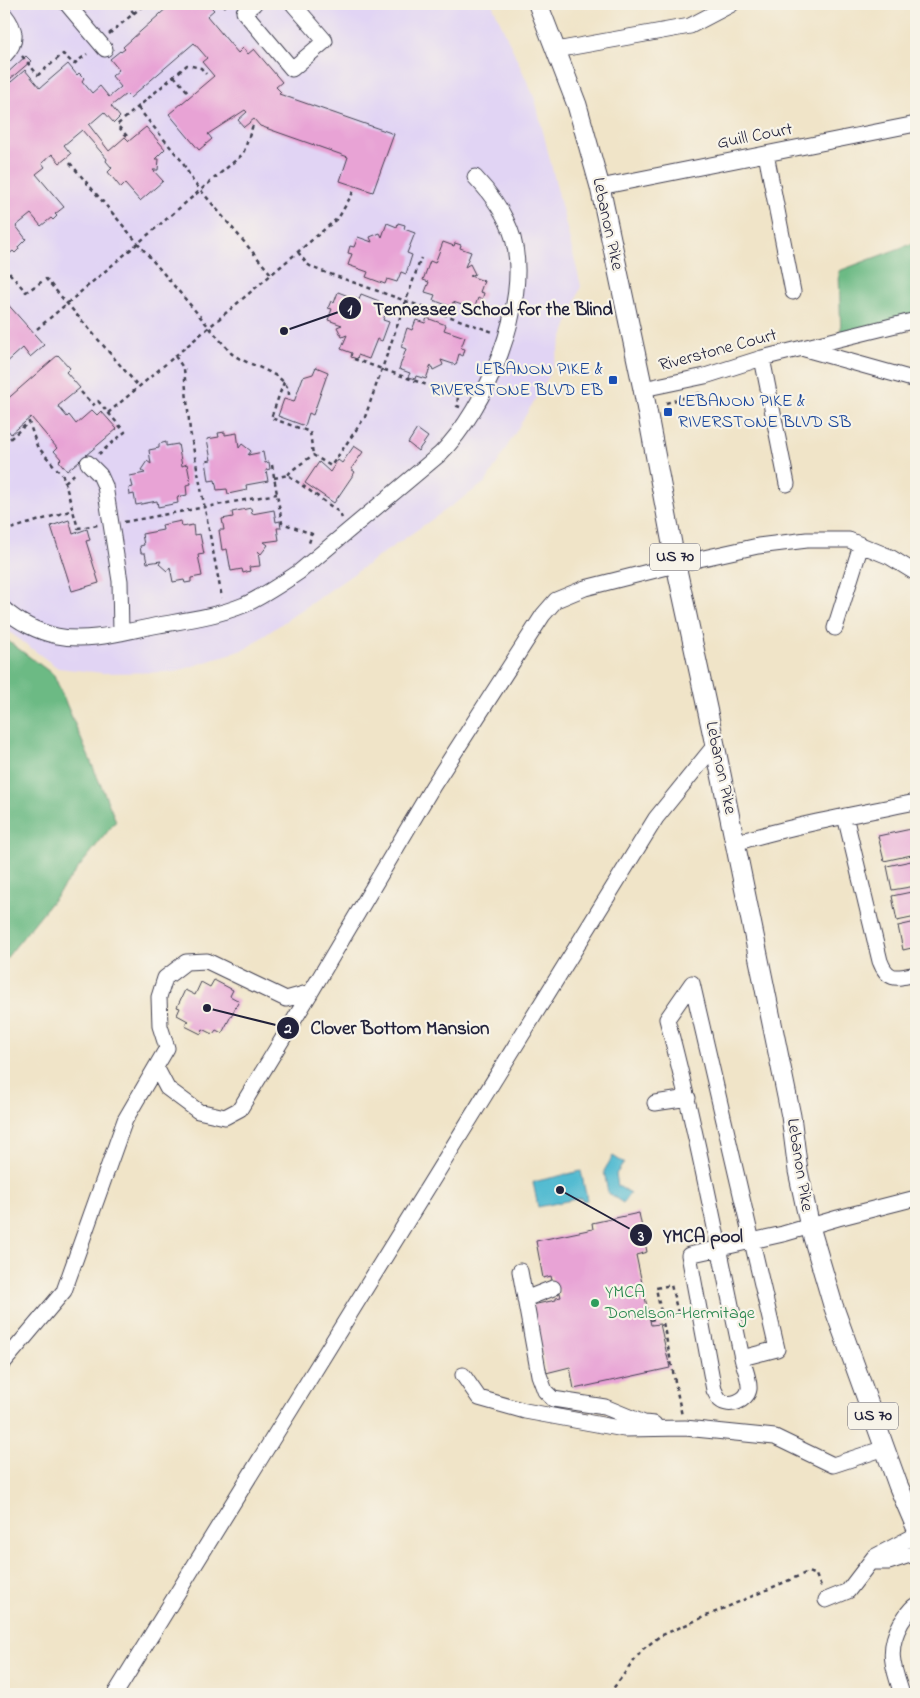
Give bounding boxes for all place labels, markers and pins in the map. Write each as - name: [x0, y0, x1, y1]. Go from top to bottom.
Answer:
- callout: Tennessee School for the Blind: [338, 291, 623, 325]
- place label: LEBANON PIKE & RIVERSTONE BLVD EB: [430, 357, 603, 404]
- marker: LEBANON PIKE & RIVERSTONE BLVD EB: [607, 374, 619, 386]
- place label: LEBANON PIKE & RIVERSTONE BLVD SB: [678, 389, 851, 436]
- marker: LEBANON PIKE & RIVERSTONE BLVD SB: [662, 406, 674, 418]
- callout: Clover Bottom Mansion: [275, 1011, 499, 1045]
- callout: YMCA pool: [628, 1218, 753, 1252]
- place label: YMCA Donelson-Hermitage: [604, 1280, 756, 1328]
- marker: YMCA Donelson-Hermitage: [589, 1297, 601, 1309]

